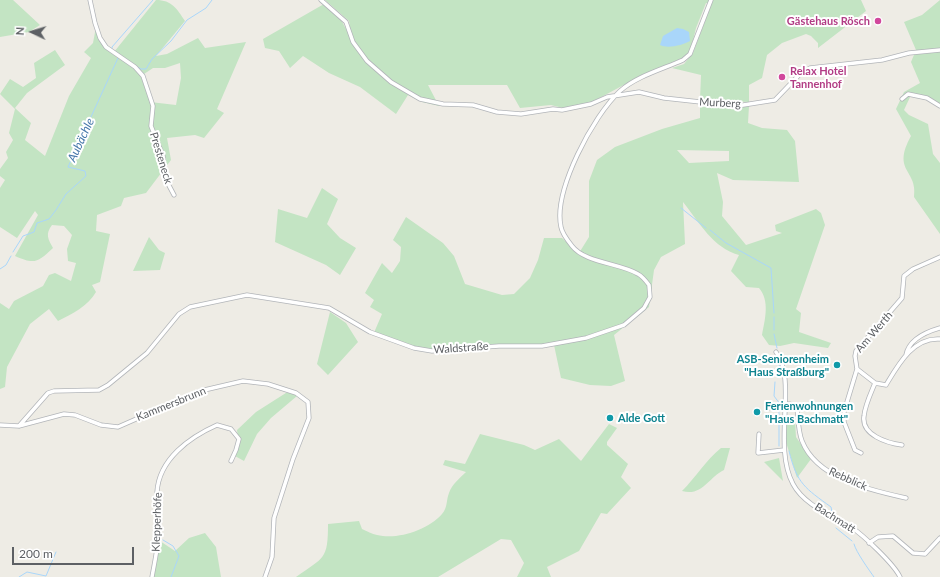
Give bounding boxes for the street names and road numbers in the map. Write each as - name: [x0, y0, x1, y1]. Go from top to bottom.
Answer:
- street label: Murberg: [699, 95, 741, 111]
- street label: Presteneck: [147, 131, 175, 185]
- street label: Am Werth: [853, 309, 895, 355]
- street label: Waldstraße: [433, 339, 489, 357]
- street label: Kammersbrunn: [134, 384, 208, 424]
- street label: Rebblick: [827, 465, 869, 493]
- street label: Klepperhöfe: [149, 492, 165, 552]
- street label: Bachmatt: [812, 500, 858, 536]

